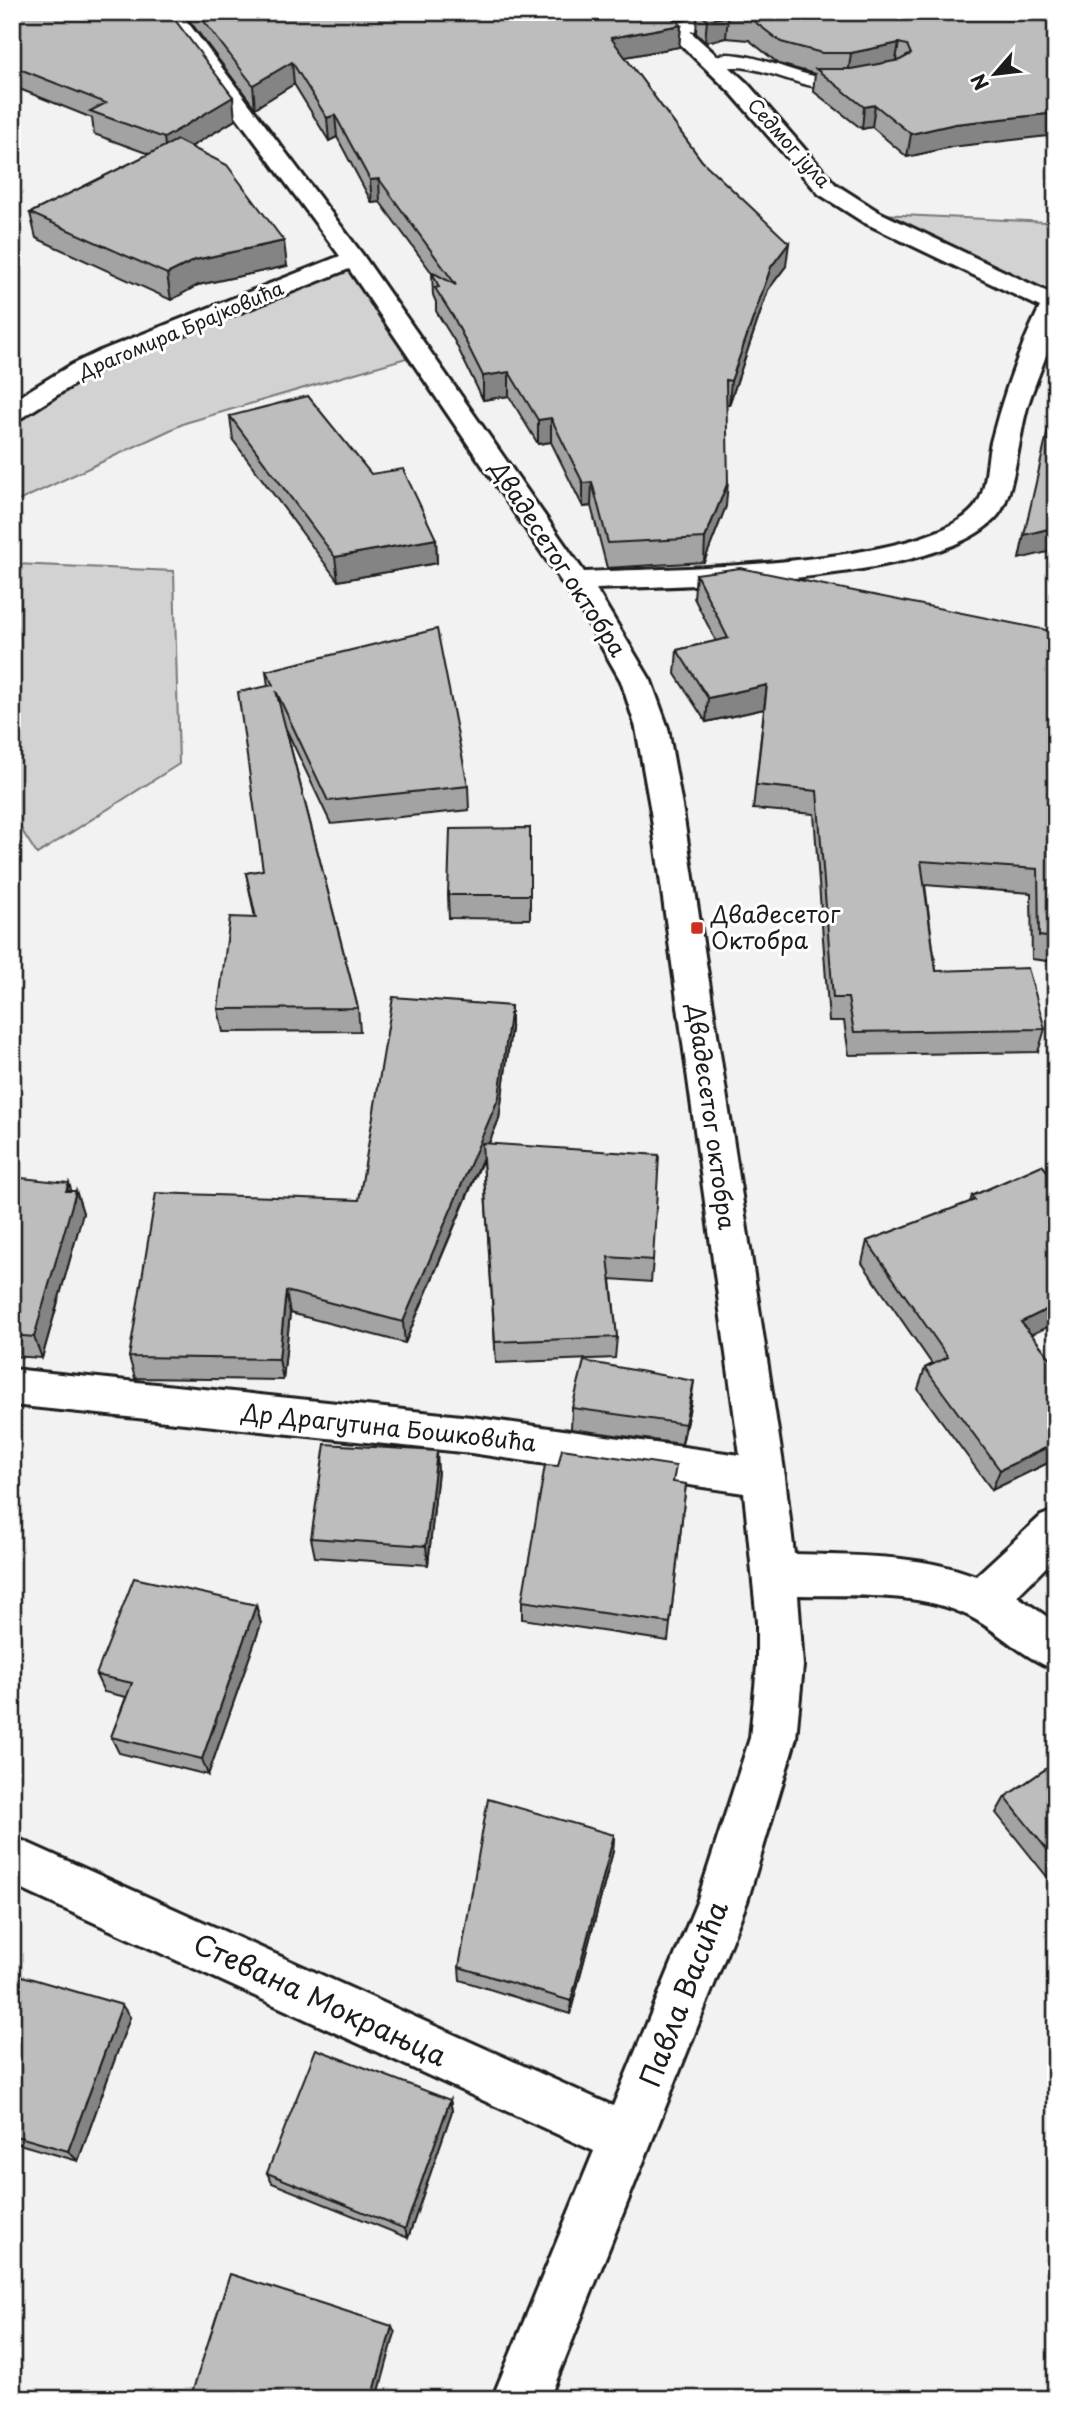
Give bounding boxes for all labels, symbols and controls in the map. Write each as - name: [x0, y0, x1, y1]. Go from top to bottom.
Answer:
- north arrow: [960, 38, 1030, 108]
- text: N: [963, 69, 995, 96]
- street label: Седмог јула: [742, 91, 838, 194]
- street label: Драгомира Брајковића: [73, 273, 287, 385]
- street label: Двадесетог октобра: [482, 452, 636, 664]
- place label: Двадесетог Октобра: [710, 896, 841, 957]
- marker: Двадесетог Октобра: [689, 920, 705, 936]
- street label: Двадесетог октобра: [679, 1001, 746, 1233]
- street label: Др Драгутина Бошковића: [239, 1394, 539, 1459]
- street label: Павла Васића: [627, 1894, 738, 2093]
- street label: Стевана Мокрањца: [187, 1921, 455, 2077]

